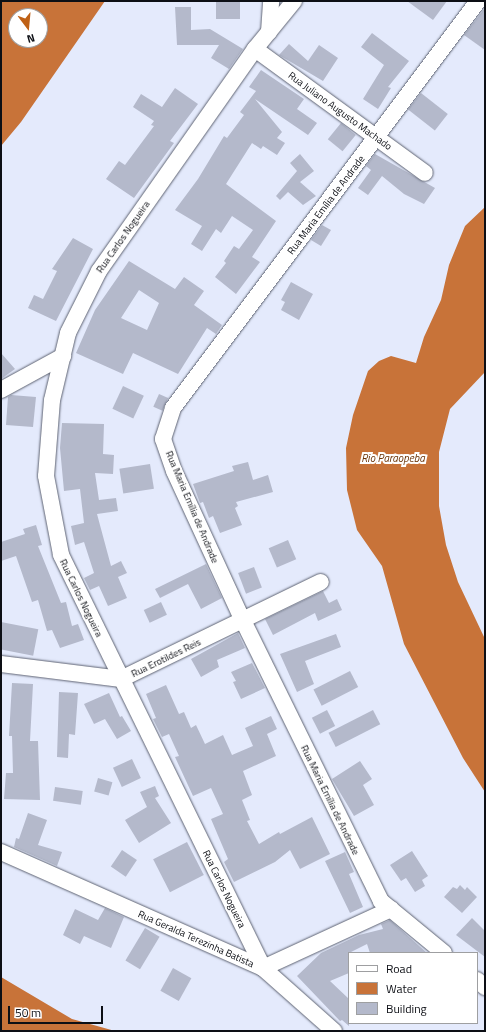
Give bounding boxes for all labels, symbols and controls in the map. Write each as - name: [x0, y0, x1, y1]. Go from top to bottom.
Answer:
- north arrow: [8, 8, 48, 48]
- text: N: [25, 30, 37, 47]
- street label: Rua Juliano Augusto Machado: [286, 69, 394, 153]
- street label: Rua Maria Emília de Andrade: [285, 153, 367, 257]
- street label: Rua Carlos Nogueira: [94, 199, 152, 275]
- street label: Rua Maria Emília de Andrade: [163, 449, 221, 565]
- water label: Rio Paraopeba: [361, 451, 425, 465]
- street label: Rua Carlos Nogueira: [57, 557, 105, 639]
- street label: Rua Erotildes Reis: [129, 636, 203, 680]
- street label: Rua Maria Emília de Andrade: [298, 743, 362, 857]
- street label: Rua Carlos Nogueira: [200, 848, 248, 930]
- street label: Rua Geralda Terezinha Batista: [136, 908, 256, 970]
- legend: [348, 952, 478, 1024]
- text: Road: [386, 959, 412, 978]
- text: Water: [386, 979, 417, 998]
- scale bar: [10, 998, 105, 1024]
- text: Building: [386, 999, 427, 1018]
- text: 50 m: [15, 1003, 41, 1022]

